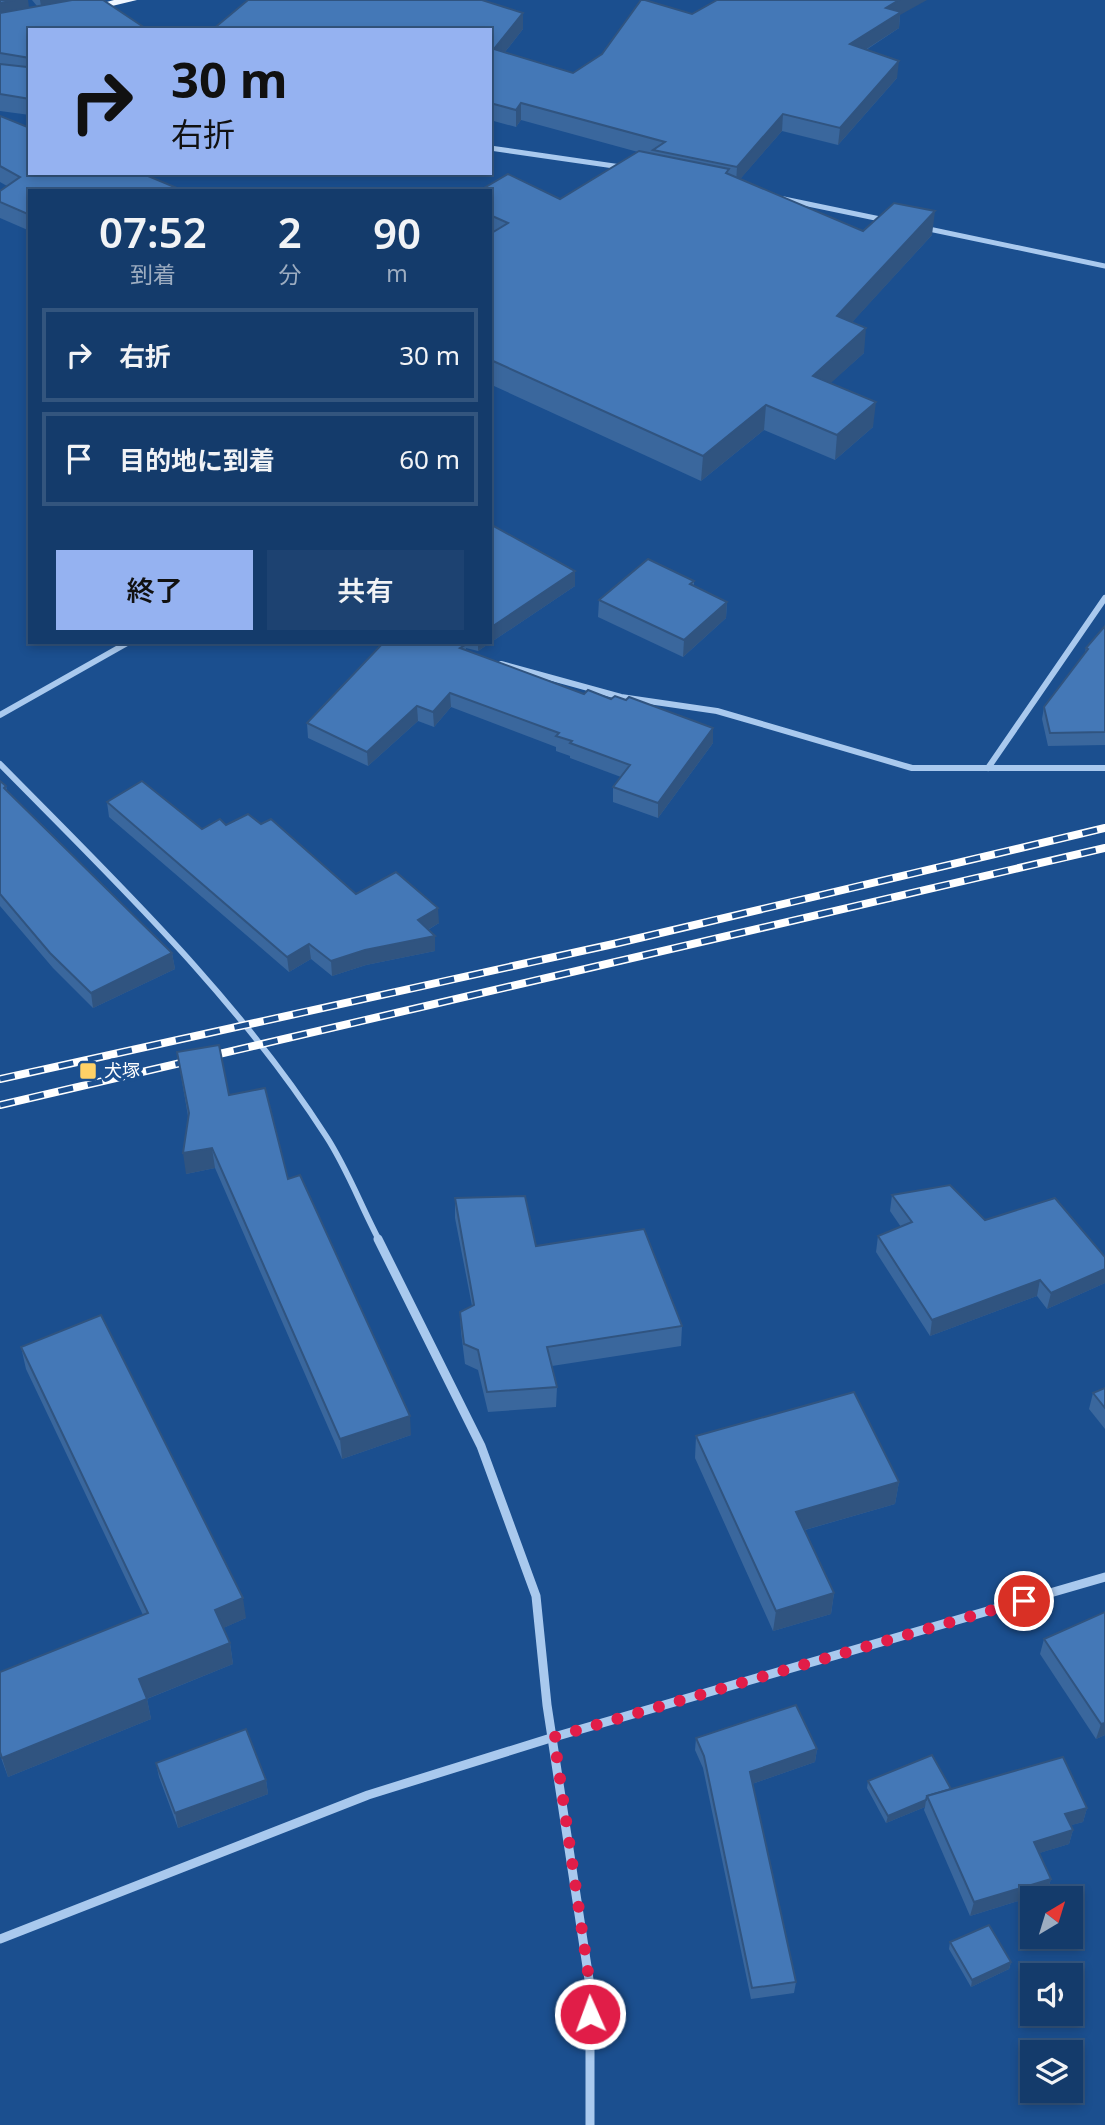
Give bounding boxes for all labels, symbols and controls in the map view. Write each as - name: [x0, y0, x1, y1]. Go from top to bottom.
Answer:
- text: 30 m: [171, 46, 288, 112]
- icon: right: [56, 56, 147, 147]
- text: 右折: [171, 112, 235, 155]
- text: 07:52: [99, 203, 207, 260]
- text: 2: [278, 203, 302, 260]
- text: 90: [373, 204, 421, 261]
- text: m: [386, 257, 408, 289]
- text: 到着: [130, 258, 176, 290]
- text: 分: [278, 258, 301, 290]
- icon: right: [60, 336, 98, 374]
- text: 30 m: [399, 337, 460, 373]
- text: 右折: [119, 338, 171, 374]
- icon: arrive: [60, 440, 98, 478]
- text: 60 m: [399, 441, 460, 477]
- text: 目的地に到着: [119, 442, 275, 478]
- button: 終了: [56, 550, 253, 630]
- button: 共有: [267, 550, 464, 630]
- place label: 犬塚: [104, 1058, 140, 1082]
- marker: 犬塚: [78, 1061, 98, 1081]
- pin: [994, 1571, 1054, 1631]
- icon: arrive: [1005, 1582, 1043, 1620]
- north arrow: [1020, 1886, 1083, 1950]
- map controls: [1020, 1886, 1083, 2103]
- button: sound: [1020, 1963, 1083, 2026]
- position arrow: [553, 1977, 627, 2051]
- button: layers: [1020, 2040, 1083, 2103]

